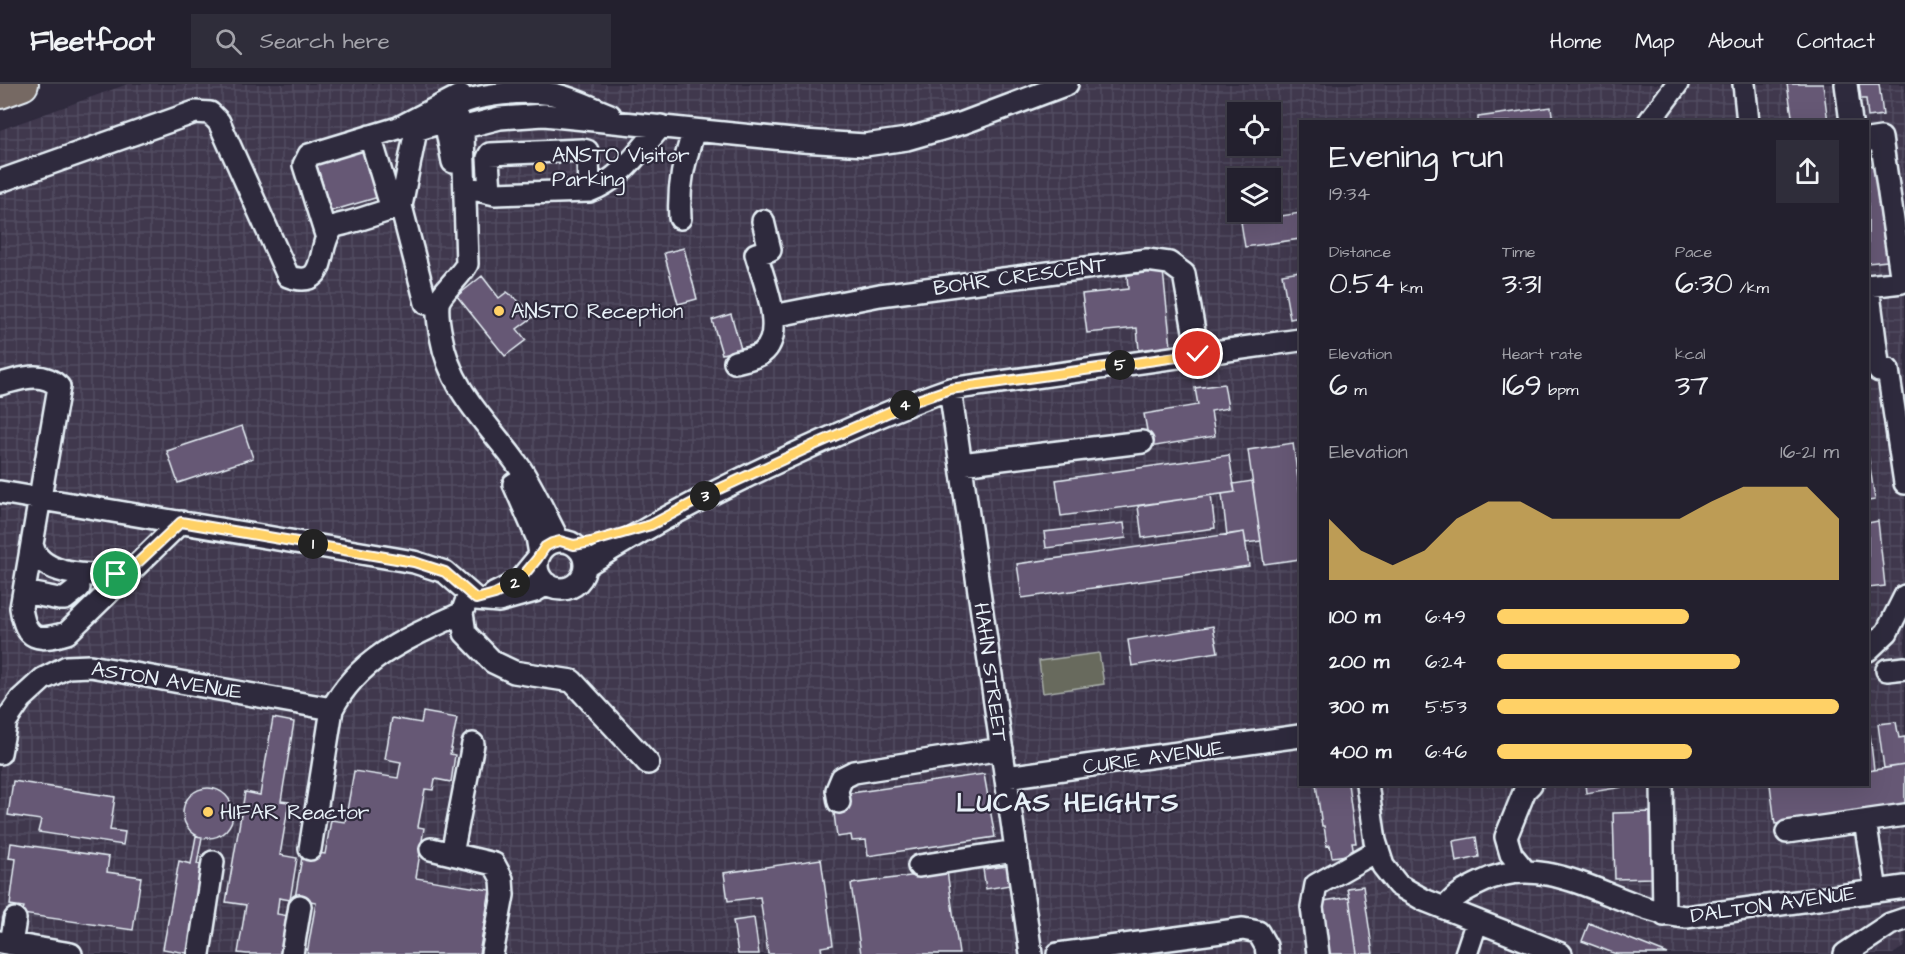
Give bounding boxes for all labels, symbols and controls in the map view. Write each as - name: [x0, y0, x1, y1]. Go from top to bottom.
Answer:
- search box: [191, 14, 611, 68]
- text: Fleetfoot: [30, 22, 155, 61]
- icon: search: [212, 25, 245, 58]
- text: Search here: [260, 26, 390, 57]
- text: Home: [1550, 27, 1602, 56]
- text: Map: [1635, 27, 1675, 56]
- text: About: [1708, 27, 1764, 56]
- text: Contact: [1797, 27, 1875, 56]
- map controls: [1227, 102, 1281, 222]
- button: locate: [1227, 102, 1281, 156]
- text: Evening run: [1329, 134, 1503, 180]
- button: share: [1776, 140, 1839, 203]
- place label: ANSTO Visitor Parking: [552, 141, 690, 196]
- marker: ANSTO Visitor Parking: [533, 160, 547, 174]
- button: layers: [1227, 168, 1281, 222]
- text: 19:34: [1329, 180, 1370, 208]
- text: Distance: [1329, 241, 1391, 263]
- text: Time: [1502, 241, 1536, 263]
- text: Pace: [1675, 241, 1712, 263]
- street label: BOHR CRESCENT: [932, 250, 1109, 303]
- text: 0.54: [1329, 263, 1394, 305]
- text: 3:31: [1502, 263, 1541, 305]
- text: 6:30: [1675, 263, 1733, 305]
- text: km: [1394, 277, 1423, 299]
- text: /km: [1733, 277, 1769, 299]
- place label: ANSTO Reception: [511, 297, 683, 327]
- marker: ANSTO Reception: [492, 304, 506, 318]
- pin: [1172, 328, 1223, 379]
- icon: check: [1181, 337, 1214, 370]
- text: Elevation: [1329, 343, 1392, 365]
- text: Heart rate: [1502, 343, 1582, 365]
- text: kcal: [1675, 343, 1706, 365]
- pin: 5: [1105, 350, 1135, 380]
- text: 5: [1114, 354, 1126, 376]
- text: 6: [1329, 365, 1348, 407]
- text: 169: [1502, 365, 1542, 407]
- text: 37: [1675, 365, 1709, 407]
- text: m: [1348, 379, 1367, 401]
- text: bpm: [1542, 379, 1578, 401]
- pin: 4: [890, 390, 920, 420]
- text: 4: [900, 394, 910, 416]
- text: Elevation: [1329, 438, 1408, 466]
- text: 16–21 m: [1780, 438, 1839, 466]
- pin: 3: [690, 481, 720, 511]
- text: 3: [701, 485, 709, 507]
- pin: 1: [298, 529, 328, 559]
- text: 1: [312, 533, 314, 555]
- pin: [90, 548, 141, 599]
- icon: arrive: [99, 557, 132, 590]
- pin: 2: [500, 568, 530, 598]
- text: 2: [510, 572, 520, 594]
- street label: HAHN STREET: [966, 601, 1015, 744]
- text: 100 m: [1329, 603, 1380, 631]
- text: 6:49: [1425, 603, 1466, 631]
- text: 200 m: [1329, 648, 1389, 676]
- text: 6:24: [1425, 648, 1466, 676]
- street label: ASTON AVENUE: [90, 654, 245, 707]
- text: 300 m: [1329, 693, 1388, 721]
- text: 5:53: [1425, 693, 1467, 721]
- street label: CURIE AVENUE: [1081, 733, 1226, 782]
- text: 400 m: [1329, 738, 1391, 766]
- text: 6:46: [1425, 738, 1467, 766]
- district label: LUCAS HEIGHTS: [956, 784, 1180, 822]
- place label: HIFAR Reactor: [220, 798, 370, 827]
- marker: HIFAR Reactor: [201, 805, 215, 819]
- street label: DALTON AVENUE: [1688, 878, 1858, 930]

